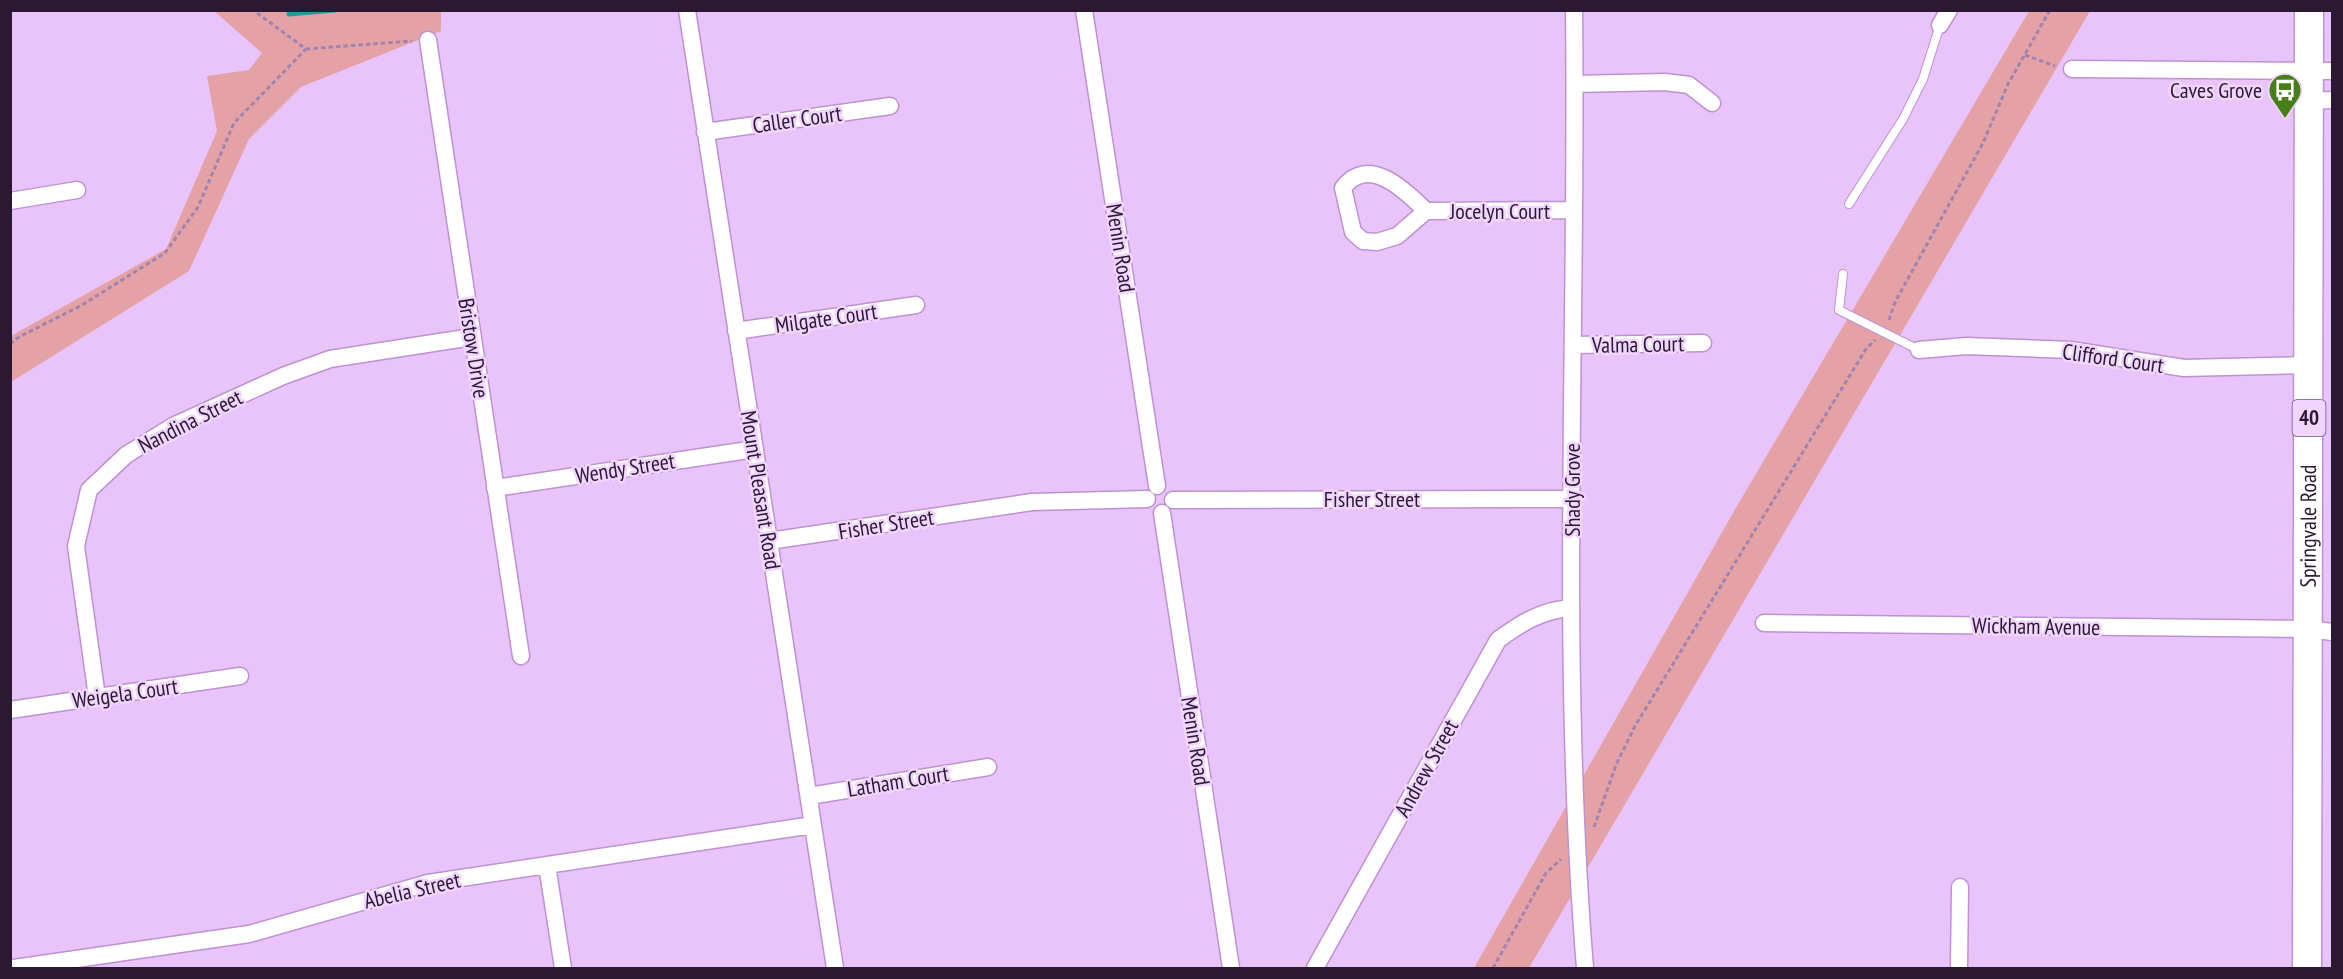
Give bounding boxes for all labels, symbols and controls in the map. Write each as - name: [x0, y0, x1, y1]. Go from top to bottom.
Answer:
- bus stop icon: Caves Grove: [2267, 72, 2303, 119]
- place label: Caves Grove: [2170, 76, 2262, 104]
- street label: Caller Court: [751, 99, 843, 139]
- street label: Jocelyn Court: [1449, 197, 1550, 225]
- street label: Menin Road: [1100, 202, 1142, 294]
- street label: Bristow Drive: [452, 296, 496, 400]
- street label: Milgate Court: [773, 297, 879, 339]
- street label: Valma Court: [1591, 329, 1684, 359]
- street label: Clifford Court: [2061, 337, 2165, 379]
- street label: Nandina Street: [133, 383, 247, 459]
- road number: 40: [2292, 400, 2326, 436]
- street label: Mount Pleasant Road: [735, 409, 787, 571]
- street label: Shady Grove: [1558, 443, 1586, 537]
- street label: Wendy Street: [573, 446, 677, 490]
- street label: Springvale Road: [2294, 465, 2322, 587]
- street label: Fisher Street: [1324, 485, 1420, 513]
- street label: Fisher Street: [836, 503, 936, 545]
- street label: Wickham Avenue: [1972, 611, 2100, 641]
- street label: Weigela Court: [70, 672, 180, 714]
- street label: Menin Road: [1175, 695, 1217, 787]
- street label: Andrew Street: [1388, 714, 1464, 822]
- street label: Latham Court: [845, 759, 951, 803]
- street label: Abelia Street: [361, 865, 463, 915]

